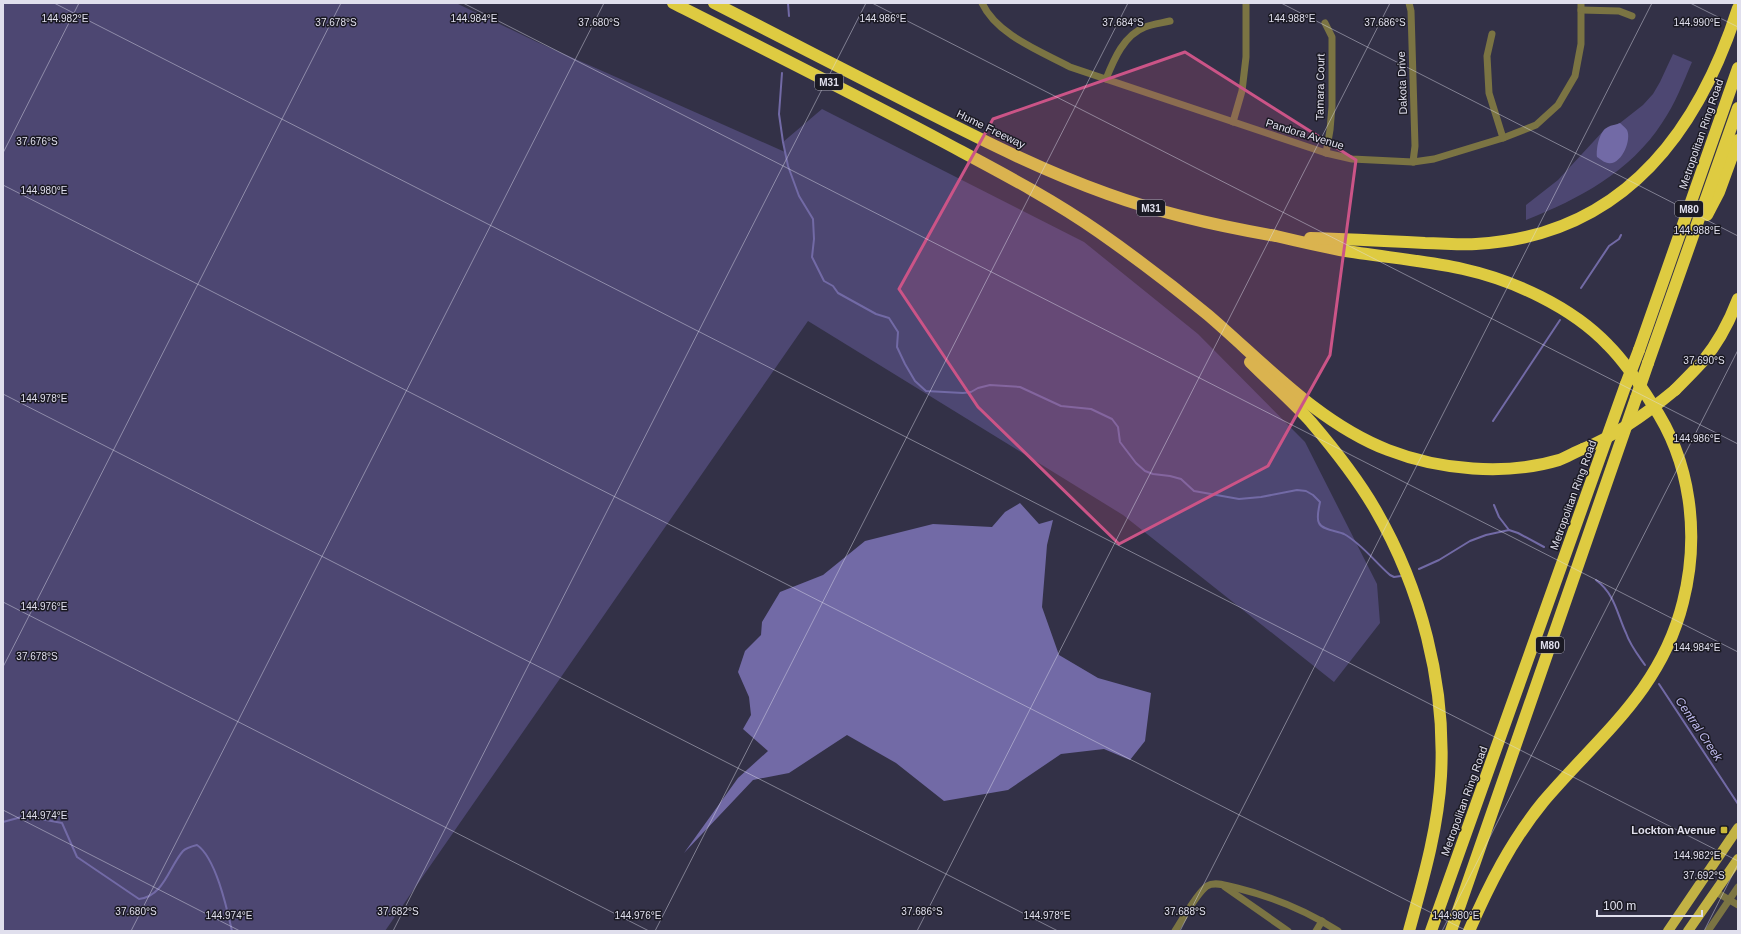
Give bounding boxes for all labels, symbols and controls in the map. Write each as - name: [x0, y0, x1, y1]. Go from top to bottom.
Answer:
- text: 144.982°E: [42, 13, 89, 24]
- text: 144.984°E: [451, 13, 498, 24]
- text: 144.986°E: [860, 13, 907, 24]
- text: 144.988°E: [1269, 13, 1316, 24]
- text: 37.678°S: [315, 17, 357, 28]
- text: 37.680°S: [578, 17, 620, 28]
- text: 37.684°S: [1102, 17, 1144, 28]
- text: 37.686°S: [1364, 17, 1406, 28]
- text: 144.990°E: [1674, 17, 1721, 28]
- street label: Dakota Drive: [1395, 51, 1409, 115]
- street label: Tamara Court: [1313, 54, 1327, 120]
- road number: M31: [815, 74, 843, 90]
- street label: Metropolitan Ring Road: [1677, 77, 1725, 191]
- street label: Hume Freeway: [955, 107, 1028, 151]
- street label: Pandora Avenue: [1264, 116, 1346, 152]
- text: 37.676°S: [16, 136, 58, 147]
- text: 144.980°E: [21, 185, 68, 196]
- road number: M31: [1137, 200, 1165, 216]
- road number: M80: [1675, 201, 1703, 217]
- text: 144.988°E: [1674, 225, 1721, 236]
- text: 37.690°S: [1683, 355, 1725, 366]
- text: 144.978°E: [21, 393, 68, 404]
- text: 144.986°E: [1674, 433, 1721, 444]
- street label: Metropolitan Ring Road: [1548, 439, 1598, 551]
- text: 144.976°E: [21, 601, 68, 612]
- road number: M80: [1536, 637, 1564, 653]
- text: 144.984°E: [1674, 642, 1721, 653]
- text: 37.678°S: [16, 651, 58, 662]
- water label: Central Creek: [1672, 694, 1726, 764]
- street label: Metropolitan Ring Road: [1439, 745, 1489, 857]
- text: 144.974°E: [21, 810, 68, 821]
- place label: Lockton Avenue: [1631, 824, 1716, 836]
- marker: Lockton Avenue: [1719, 825, 1729, 835]
- text: 144.982°E: [1674, 850, 1721, 861]
- text: 37.692°S: [1683, 870, 1725, 881]
- scale bar: [1597, 892, 1702, 918]
- text: 100 m: [1603, 899, 1636, 913]
- text: 37.680°S: [115, 906, 157, 917]
- text: 37.682°S: [377, 906, 419, 917]
- text: 37.686°S: [901, 906, 943, 917]
- text: 37.688°S: [1164, 906, 1206, 917]
- text: 144.974°E: [206, 910, 253, 921]
- text: 144.976°E: [615, 910, 662, 921]
- text: 144.978°E: [1024, 910, 1071, 921]
- text: 144.980°E: [1433, 910, 1480, 921]

